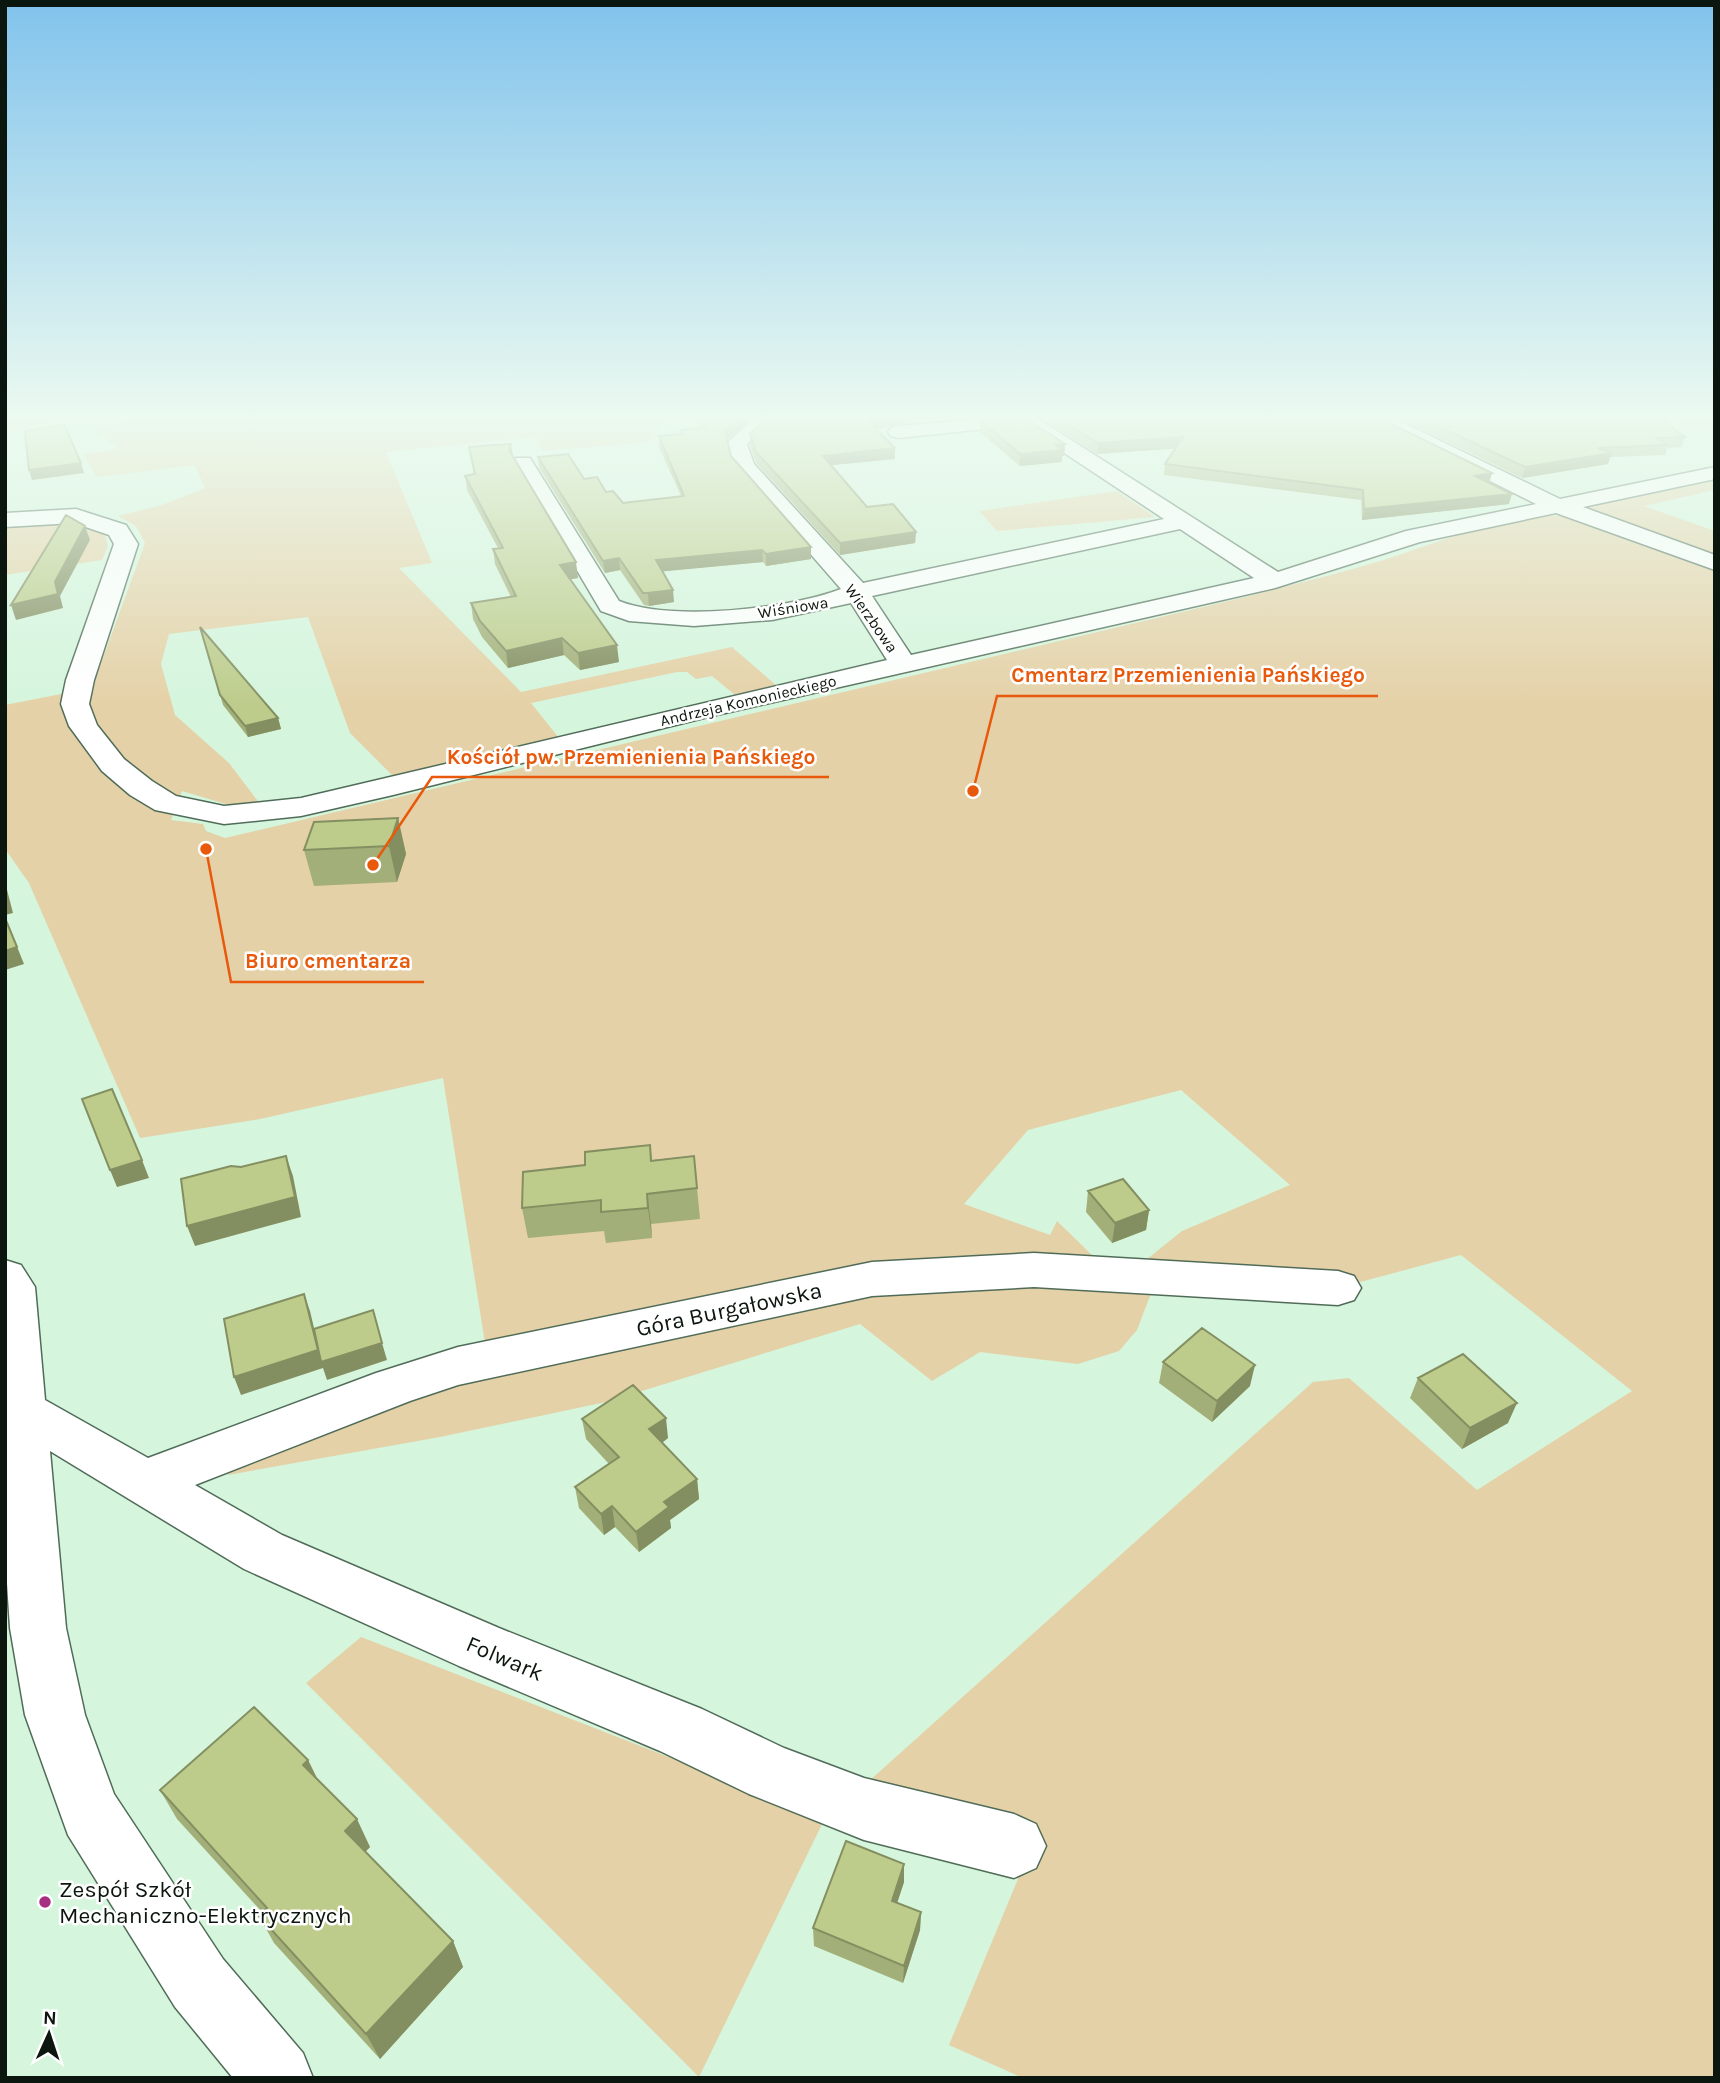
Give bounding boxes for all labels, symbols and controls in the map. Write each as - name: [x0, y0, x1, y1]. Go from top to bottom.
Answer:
- street label: Wierzbowa: [841, 580, 902, 656]
- street label: Wiśniowa: [756, 593, 830, 622]
- callout: Cmentarz Przemienienia Pańskiego: [997, 654, 1378, 696]
- text: Cmentarz Przemienienia Pańskiego: [1011, 663, 1365, 687]
- street label: Andrzeja Komonieckiego: [658, 671, 838, 730]
- callout: Kościół pw. Przemienienia Pańskiego: [432, 735, 829, 777]
- text: Kościół pw. Przemienienia Pańskiego: [447, 745, 815, 769]
- callout: Biuro cmentarza: [231, 940, 424, 982]
- text: Biuro cmentarza: [245, 949, 411, 973]
- street label: Góra Burgałowska: [634, 1277, 824, 1342]
- street label: Folwark: [462, 1630, 547, 1687]
- place label: Zespół Szkół Mechaniczno-Elektrycznych: [59, 1876, 352, 1929]
- marker: Zespół Szkół Mechaniczno-Elektrycznych: [37, 1894, 53, 1910]
- north arrow: [14, 1999, 84, 2069]
- text: N: [42, 2007, 57, 2029]

